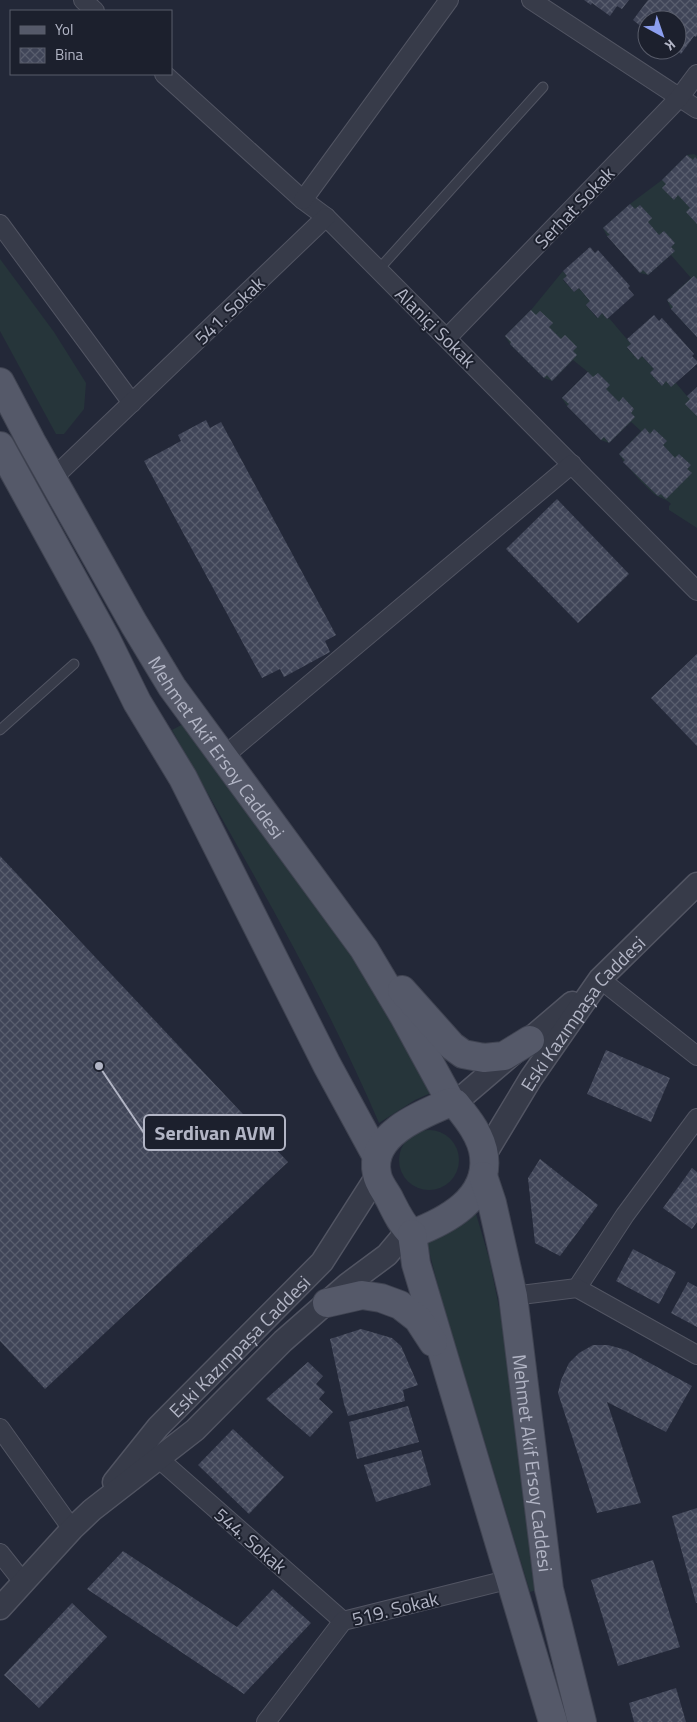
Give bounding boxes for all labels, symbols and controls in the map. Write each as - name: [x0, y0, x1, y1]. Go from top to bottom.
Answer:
- legend: [10, 10, 172, 75]
- north arrow: [637, 10, 687, 60]
- text: Yol: [55, 18, 73, 41]
- text: K: [660, 35, 681, 56]
- text: Bina: [55, 43, 84, 66]
- street label: Serhat Sokak: [527, 159, 621, 255]
- street label: 541. Sokak: [187, 269, 271, 351]
- street label: Alaniçi Sokak: [389, 280, 483, 374]
- street label: Mehmet Akif Ersoy Caddesi: [142, 650, 293, 844]
- street label: Eski Kazımpaşa Caddesi: [512, 928, 651, 1096]
- callout: Serdivan AVM: [144, 1115, 285, 1150]
- text: Serdivan AVM: [155, 1117, 275, 1148]
- street label: Eski Kazımpaşa Caddesi: [161, 1268, 316, 1424]
- street label: Mehmet Akif Ersoy Caddesi: [506, 1353, 561, 1573]
- street label: 544. Sokak: [208, 1500, 294, 1580]
- street label: 519. Sokak: [349, 1583, 441, 1633]

